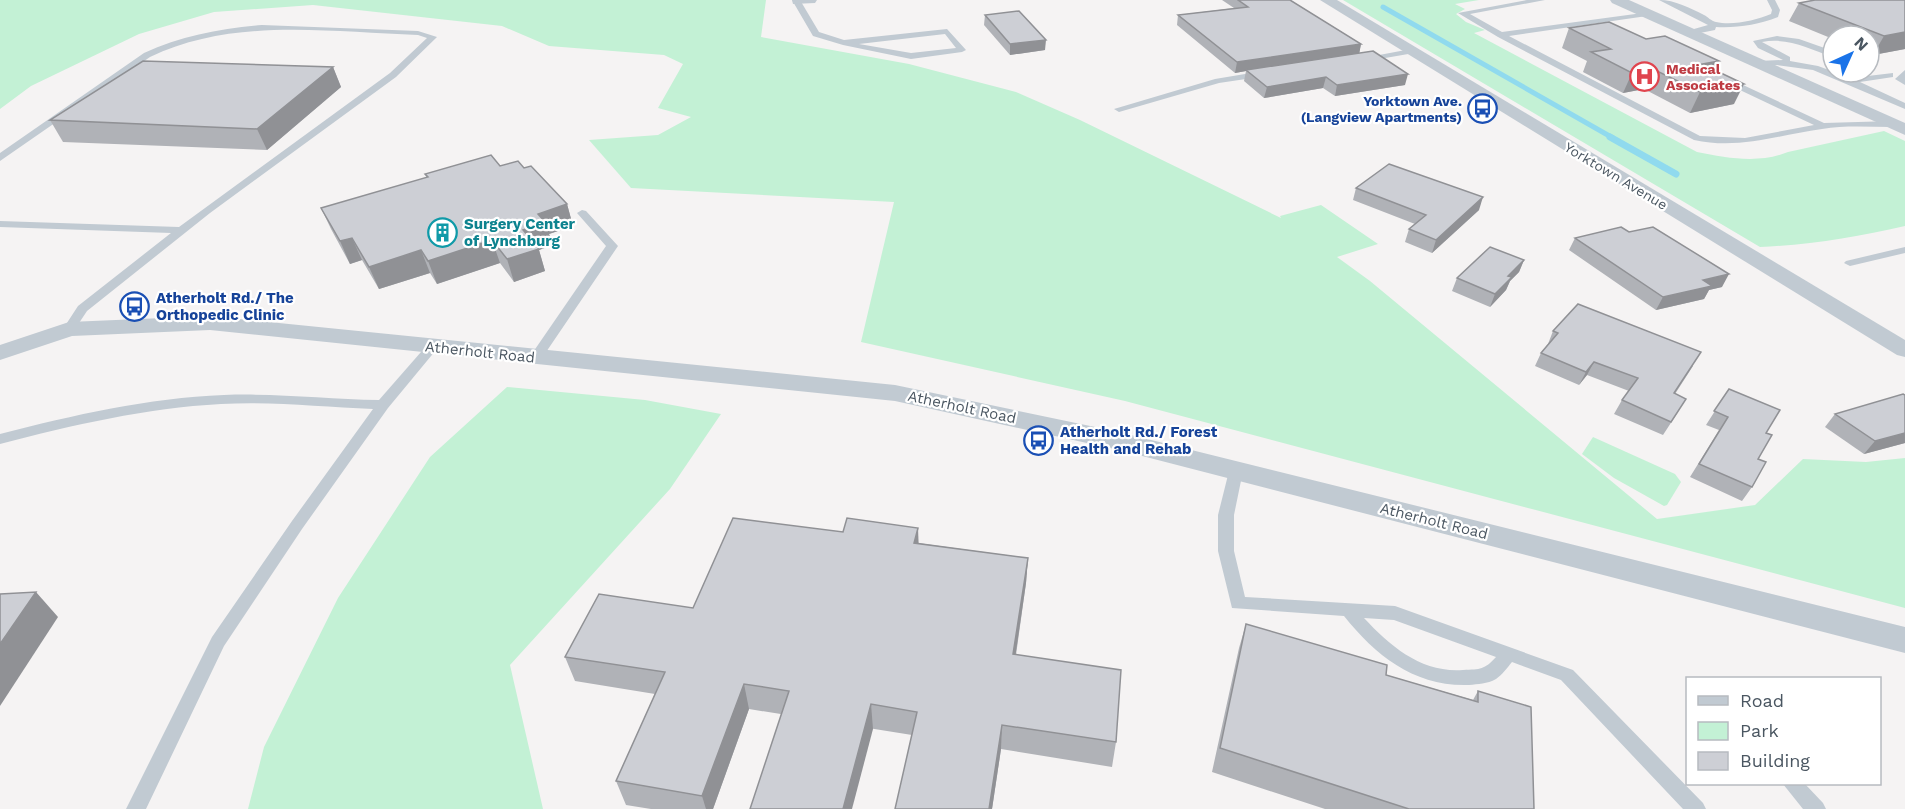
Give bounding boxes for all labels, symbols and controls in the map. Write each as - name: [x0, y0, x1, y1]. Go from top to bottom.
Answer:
- north arrow: [1821, 24, 1881, 84]
- text: N: [1850, 33, 1872, 55]
- hospital icon: Medical Associates: [1629, 61, 1661, 93]
- place label: Medical Associates: [1666, 61, 1741, 93]
- place label: Yorktown Ave. (Langview Apartments): [1301, 93, 1462, 125]
- bus stop icon: Yorktown Ave. (Langview Apartments): [1467, 93, 1499, 125]
- street label: Yorktown Avenue: [1562, 139, 1670, 213]
- place label: Surgery Center of Lynchburg: [464, 215, 576, 250]
- building icon: Surgery Center of Lynchburg: [427, 217, 459, 249]
- place label: Atherholt Rd./ The Orthopedic Clinic: [156, 289, 294, 324]
- bus stop icon: Atherholt Rd./ The Orthopedic Clinic: [119, 291, 151, 323]
- street label: Atherholt Road: [424, 337, 536, 367]
- street label: Atherholt Road: [906, 387, 1018, 427]
- place label: Atherholt Rd./ Forest Health and Rehab: [1060, 423, 1218, 458]
- bus stop icon: Atherholt Rd./ Forest Health and Rehab: [1023, 425, 1055, 457]
- street label: Atherholt Road: [1378, 499, 1490, 543]
- legend: [1686, 677, 1881, 785]
- text: Road: [1740, 690, 1784, 711]
- text: Park: [1740, 720, 1779, 741]
- text: Building: [1740, 750, 1810, 771]

